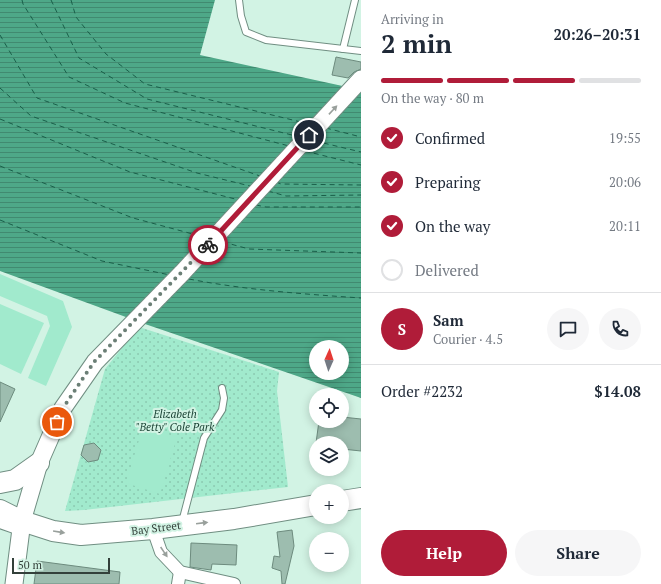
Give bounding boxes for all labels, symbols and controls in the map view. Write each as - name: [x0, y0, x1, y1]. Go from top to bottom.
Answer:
- text: Arriving in: [381, 10, 444, 28]
- text: 20:26–20:31: [554, 24, 641, 44]
- text: 2 min: [381, 26, 452, 60]
- text: On the way · 80 m: [381, 89, 484, 107]
- one-way arrow: [328, 105, 337, 115]
- pin: [292, 118, 326, 152]
- icon: home: [298, 124, 320, 146]
- icon: check: [381, 127, 403, 149]
- text: Confirmed: [415, 128, 485, 148]
- text: 19:55: [609, 129, 641, 147]
- icon: check: [381, 171, 403, 193]
- text: Preparing: [415, 172, 480, 192]
- text: 20:06: [609, 173, 641, 191]
- icon: check: [381, 215, 403, 237]
- text: On the way: [415, 216, 490, 236]
- text: 20:11: [609, 217, 641, 235]
- courier: [188, 225, 228, 265]
- icon: bike: [197, 234, 219, 256]
- text: Delivered: [415, 260, 479, 280]
- button: chat: [547, 308, 589, 350]
- button: phone: [599, 308, 641, 350]
- text: Sam: [433, 310, 464, 330]
- text: S: [398, 319, 406, 339]
- text: Courier · 4.5: [433, 330, 503, 348]
- north arrow: [309, 340, 349, 380]
- map controls: [309, 340, 349, 572]
- text: Order #2232: [381, 381, 463, 401]
- text: $14.08: [594, 381, 641, 401]
- button: locate: [309, 388, 349, 428]
- pin: [40, 405, 74, 439]
- park label: Elizabeth "Betty" Cole Park: [136, 407, 215, 434]
- icon: bag: [46, 411, 68, 433]
- button: layers: [309, 436, 349, 476]
- button: +: [309, 484, 349, 524]
- street label: Bay Street: [130, 518, 182, 538]
- one-way arrow: [196, 520, 208, 526]
- one-way arrow: [53, 529, 65, 535]
- button: Help: [381, 530, 507, 576]
- button: Share: [515, 530, 641, 576]
- button: −: [309, 532, 349, 572]
- one-way arrow: [160, 547, 167, 558]
- scale bar: [12, 556, 110, 575]
- text: 50 m: [18, 558, 42, 572]

